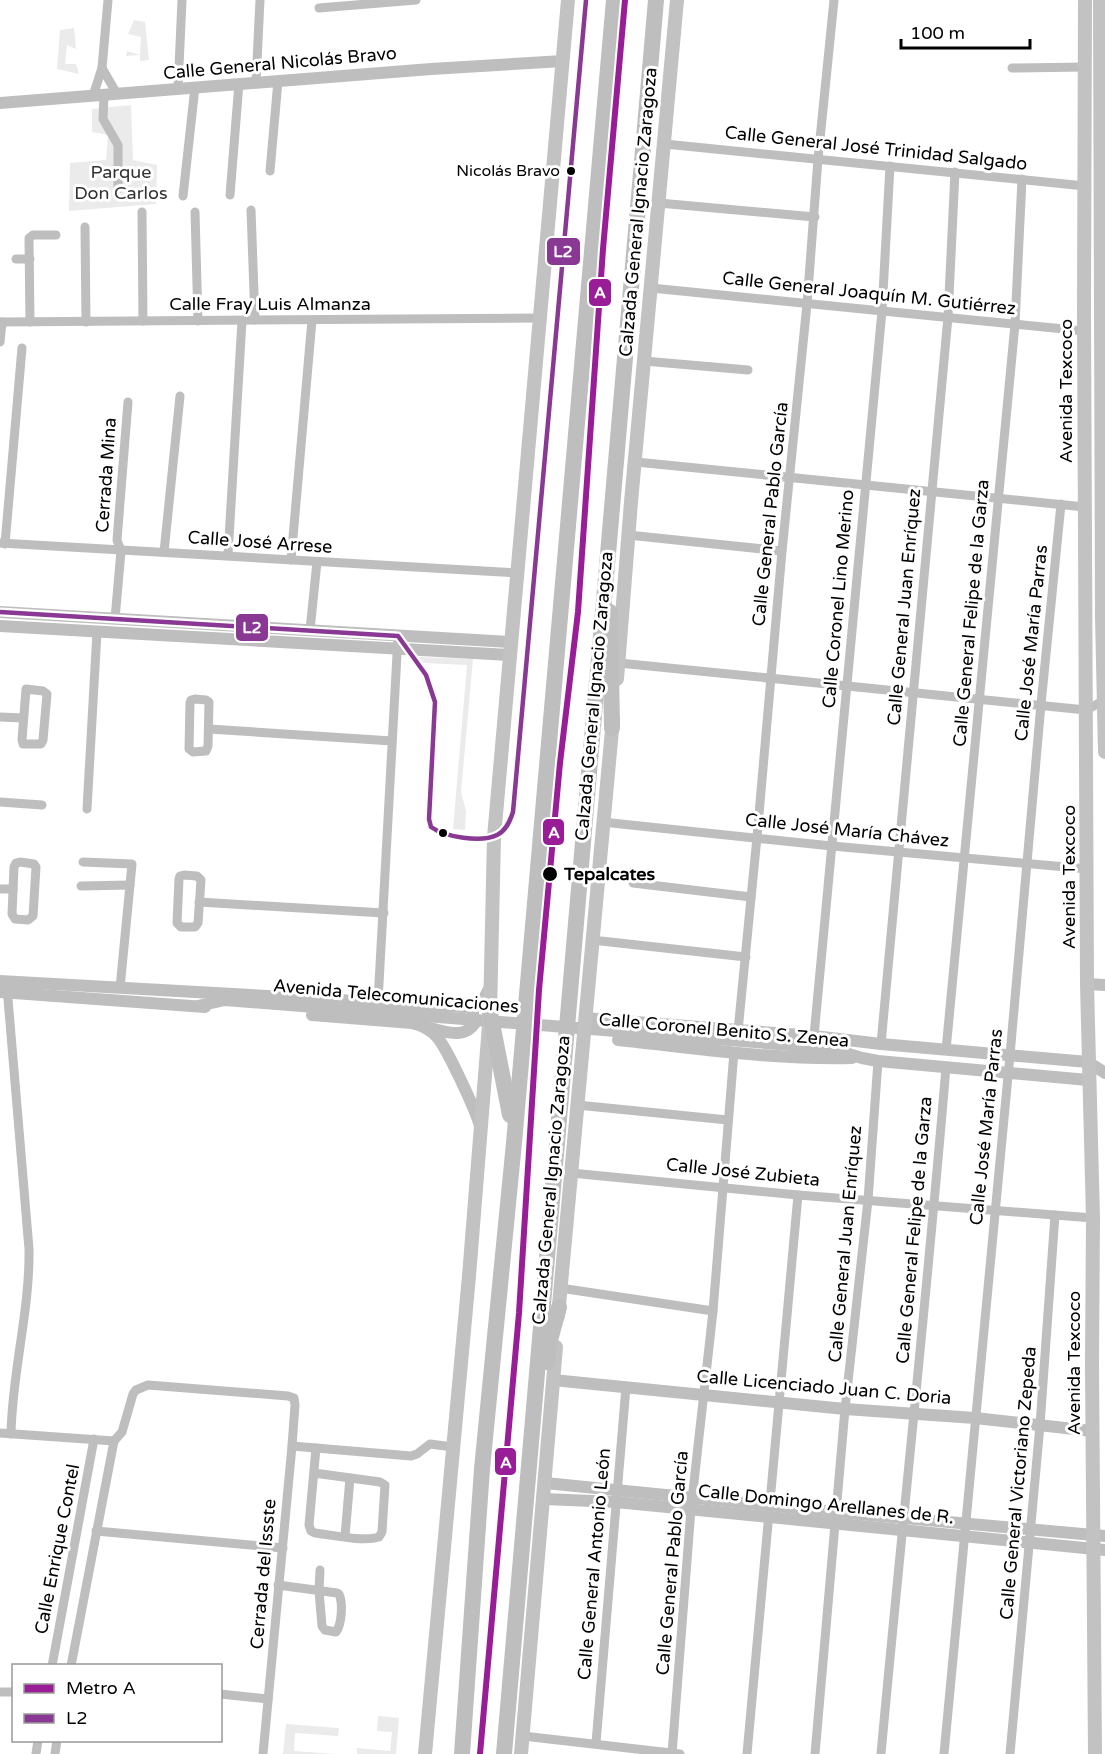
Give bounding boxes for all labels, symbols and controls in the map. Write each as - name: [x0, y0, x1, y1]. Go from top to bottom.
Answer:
- scale bar: [901, 12, 1030, 50]
- text: 100 m: [910, 22, 965, 44]
- street label: Calle General Nicolás Bravo: [162, 42, 398, 84]
- street label: Calzada General Ignacio Zaragoza: [614, 66, 662, 358]
- street label: Calle General José Trinidad Salgado: [724, 121, 1028, 175]
- park label: Parque Don Carlos: [74, 161, 168, 204]
- place label: Nicolás Bravo: [456, 161, 560, 181]
- marker: Nicolás Bravo: [565, 165, 577, 177]
- line badge: L2: [546, 237, 581, 266]
- text: L2: [553, 242, 573, 262]
- street label: Calle General Joaquín M. Gutiérrez: [721, 267, 1017, 319]
- line badge: A: [588, 278, 612, 307]
- text: A: [594, 283, 606, 303]
- street label: Calle Fray Luis Almanza: [169, 293, 371, 315]
- street label: Avenida Texcoco: [1055, 319, 1077, 463]
- street label: Calle General Pablo García: [747, 401, 793, 627]
- street label: Cerrada Mina: [91, 417, 121, 533]
- street label: Calle General Felipe de la Garza: [948, 478, 994, 748]
- street label: Calle General Juan Enríquez: [883, 488, 925, 726]
- street label: Calle Coronel Lino Merino: [817, 489, 859, 709]
- street label: Calle José Arrese: [187, 526, 333, 558]
- street label: Calle José María Parras: [1010, 544, 1052, 742]
- street label: Calzada General Ignacio Zaragoza: [570, 550, 618, 842]
- line badge: L2: [235, 613, 269, 642]
- text: L2: [242, 618, 262, 638]
- street label: Avenida Texcoco: [1058, 805, 1080, 949]
- street label: Calle José María Chávez: [744, 808, 950, 852]
- line badge: A: [542, 818, 565, 846]
- text: A: [548, 823, 560, 843]
- unlabelled marker: [437, 827, 449, 839]
- place label: Tepalcates: [563, 863, 655, 885]
- marker: Tepalcates: [541, 865, 559, 883]
- street label: Avenida Telecomunicaciones: [272, 974, 520, 1018]
- street label: Calle Coronel Benito S. Zenea: [598, 1008, 850, 1052]
- street label: Calle José María Parras: [965, 1028, 1007, 1226]
- street label: Calzada General Ignacio Zaragoza: [527, 1034, 575, 1326]
- street label: Calle General Felipe de la Garza: [891, 1095, 937, 1365]
- street label: Calle General Juan Enríquez: [824, 1125, 866, 1363]
- street label: Calle José Zubieta: [665, 1153, 821, 1191]
- street label: Avenida Texcoco: [1063, 1291, 1085, 1435]
- street label: Calle General Victoriano Zepeda: [995, 1345, 1041, 1621]
- street label: Calle Licenciado Juan C. Doria: [696, 1365, 952, 1409]
- line badge: A: [494, 1447, 517, 1476]
- street label: Calle General Antonio León: [573, 1447, 615, 1681]
- street label: Calle General Pablo García: [651, 1450, 693, 1676]
- text: A: [500, 1453, 512, 1473]
- street label: Calle Enrique Contel: [30, 1462, 84, 1636]
- street label: Calle Domingo Arellanes de R.: [697, 1480, 955, 1528]
- street label: Cerrada del Issste: [245, 1498, 281, 1650]
- legend: [12, 1664, 222, 1742]
- text: Metro A: [66, 1677, 136, 1699]
- text: L2: [66, 1707, 88, 1729]

